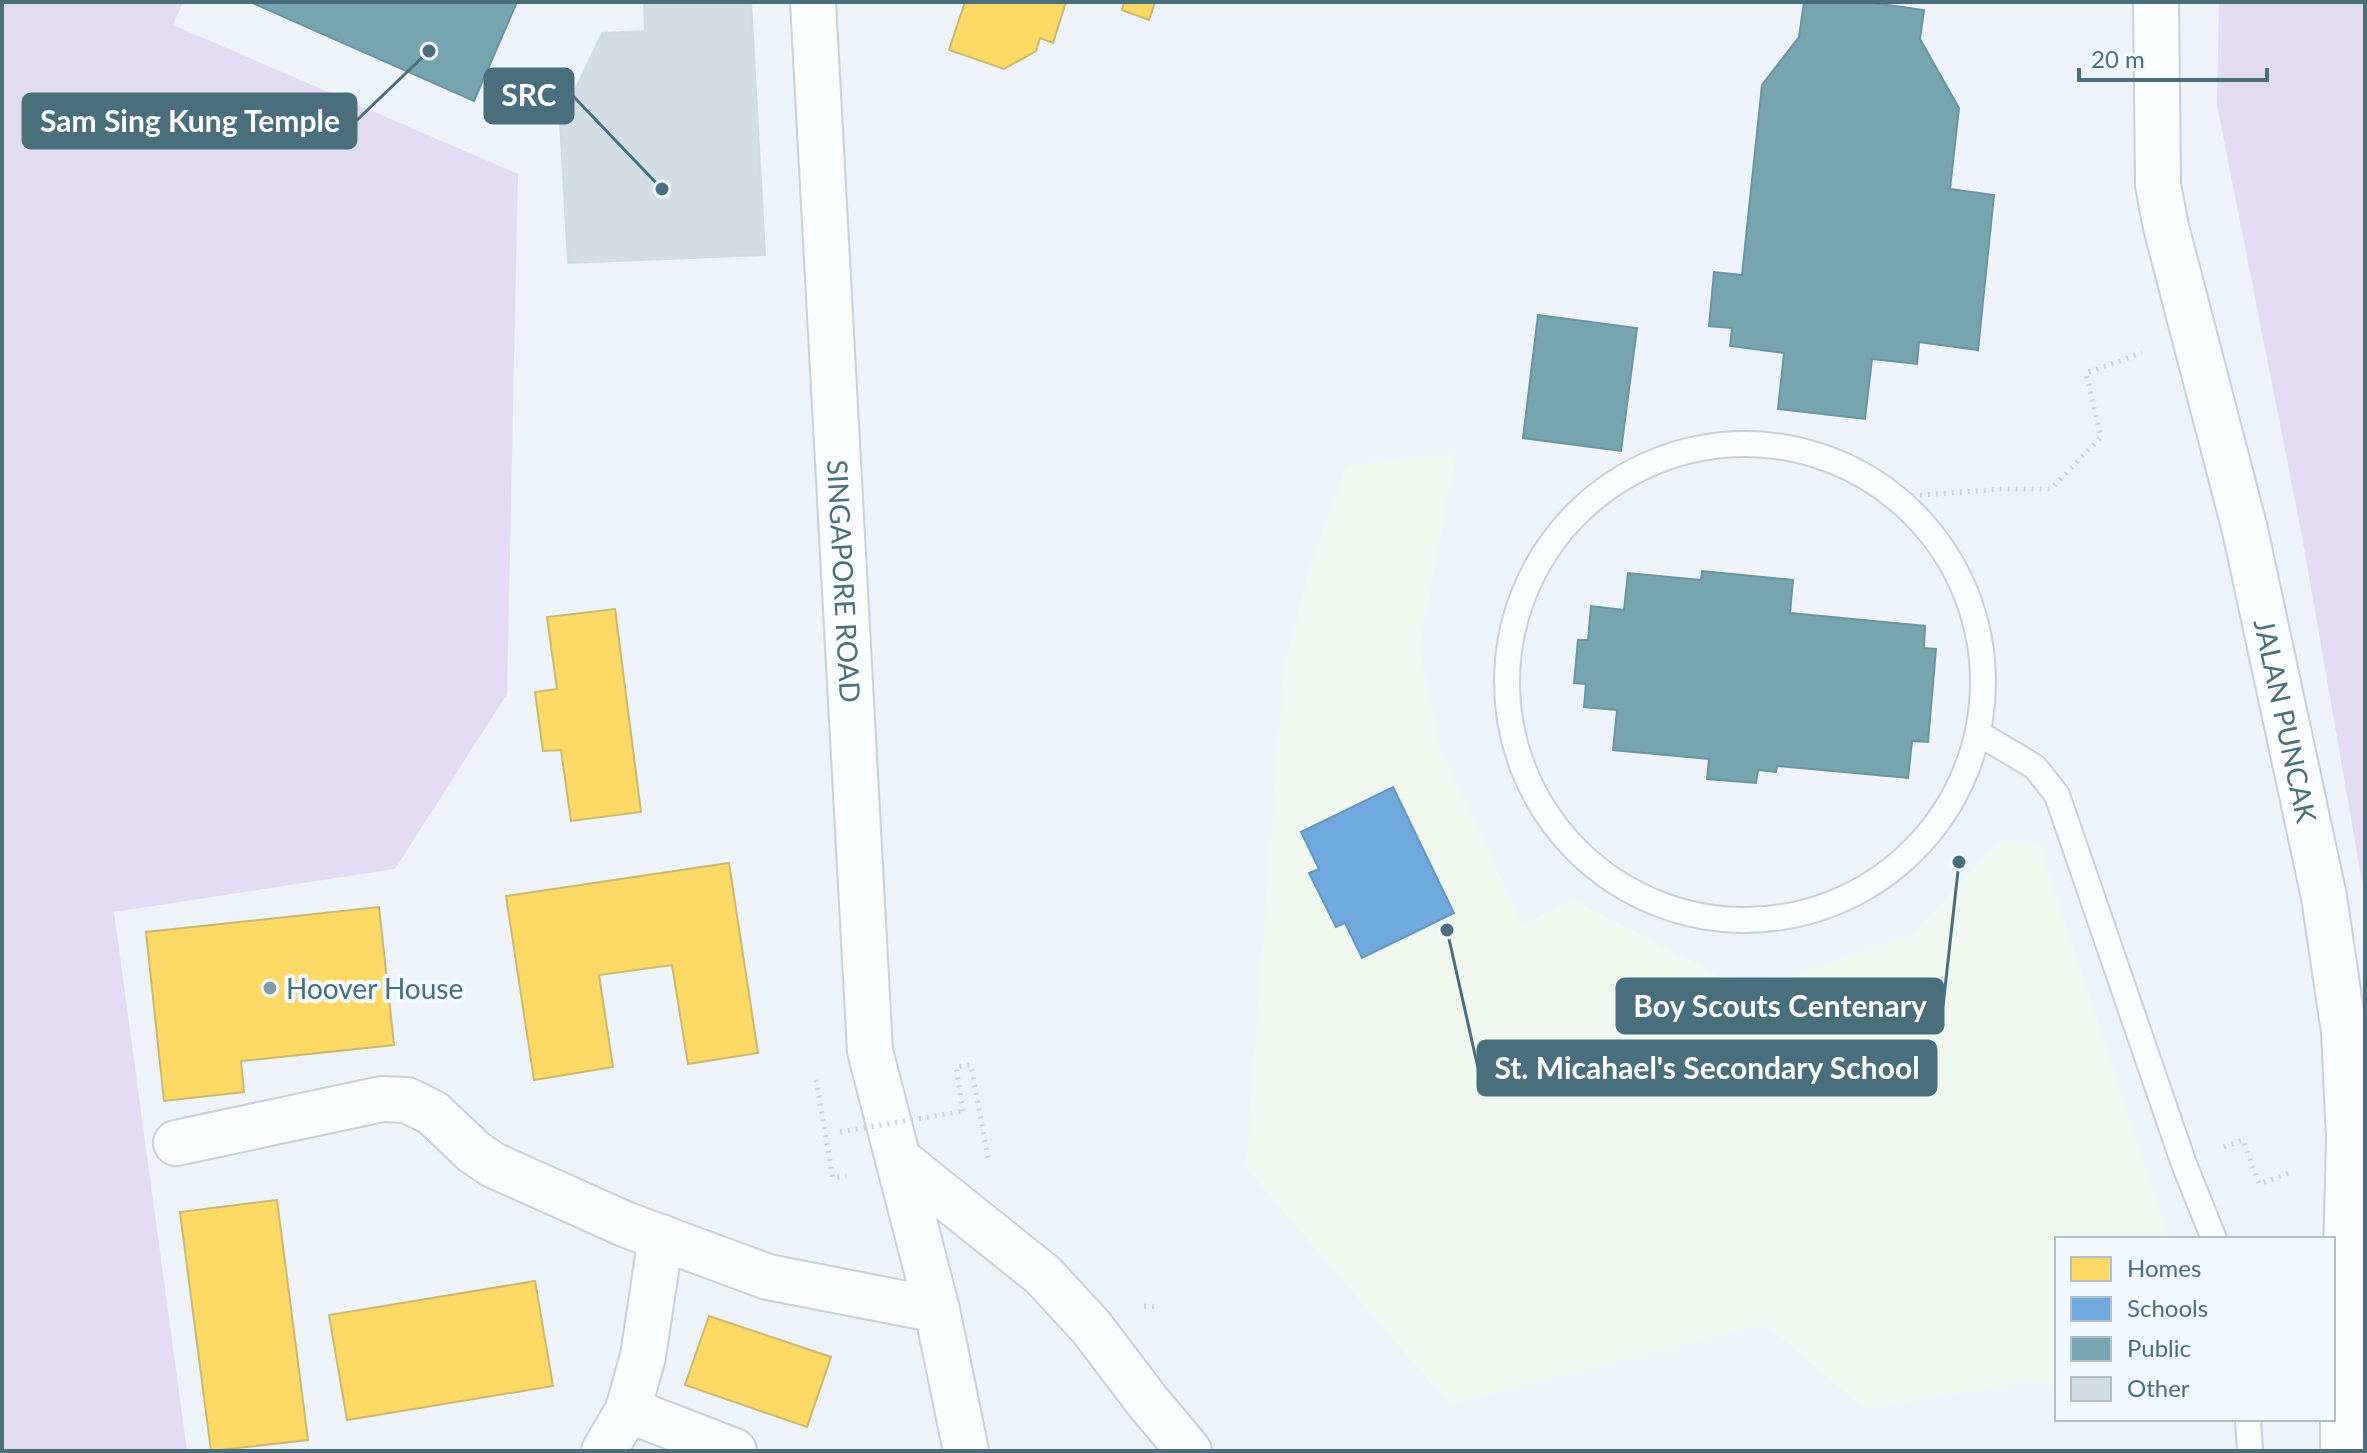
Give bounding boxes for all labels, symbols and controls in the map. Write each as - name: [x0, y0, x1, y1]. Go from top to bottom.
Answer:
- scale bar: [2079, 32, 2267, 82]
- text: 20 m: [2091, 44, 2145, 73]
- callout: SRC: [485, 69, 573, 123]
- text: SRC: [501, 76, 557, 112]
- callout: Sam Sing Kung Temple: [23, 94, 356, 148]
- text: Sam Sing Kung Temple: [40, 102, 340, 138]
- street label: SINGAPORE ROAD: [821, 459, 868, 704]
- street label: JALAN PUNCAK: [2248, 616, 2325, 826]
- place label: Hoover House: [286, 971, 463, 1005]
- marker: Hoover House: [261, 979, 279, 997]
- callout: Boy Scouts Centenary: [1617, 979, 1943, 1033]
- text: Boy Scouts Centenary: [1633, 987, 1927, 1023]
- callout: St. Micahael's Secondary School: [1478, 1041, 1936, 1095]
- text: St. Micahael's Secondary School: [1494, 1049, 1920, 1085]
- legend: [2055, 1237, 2335, 1421]
- text: Homes: [2127, 1253, 2201, 1282]
- text: Schools: [2127, 1293, 2208, 1322]
- text: Public: [2127, 1333, 2191, 1362]
- text: Other: [2127, 1373, 2190, 1402]

